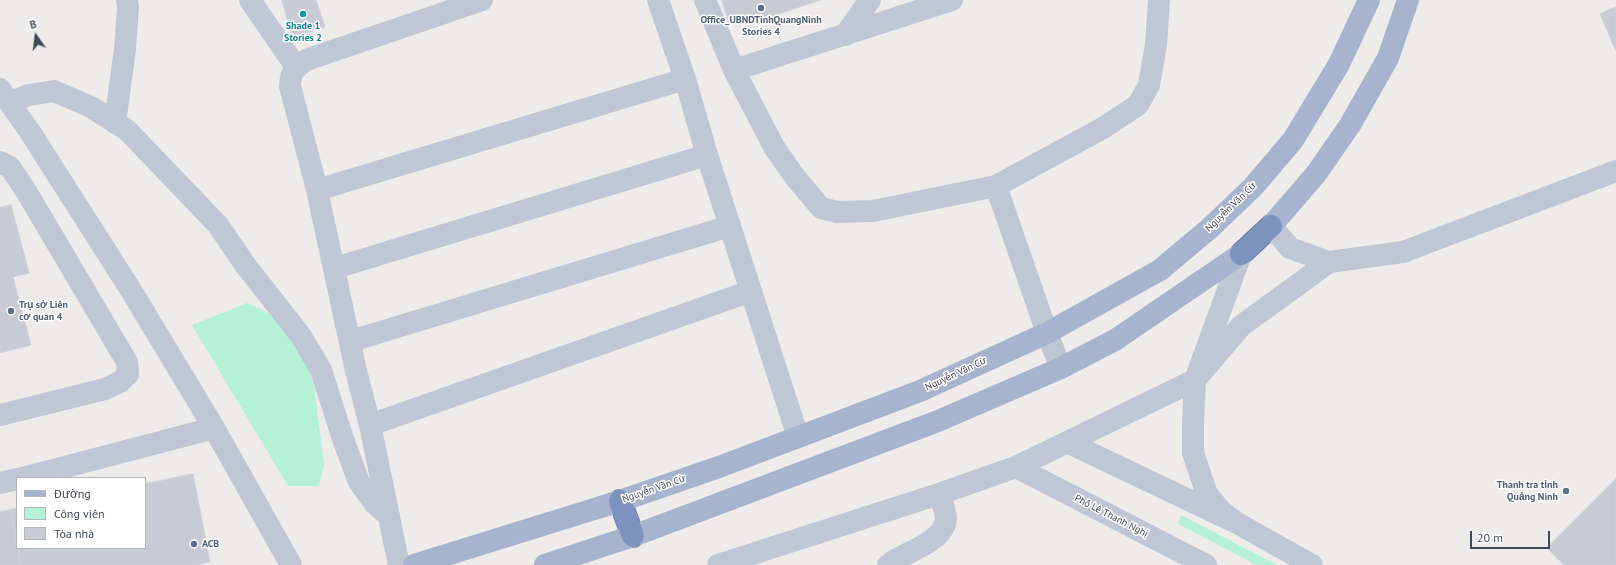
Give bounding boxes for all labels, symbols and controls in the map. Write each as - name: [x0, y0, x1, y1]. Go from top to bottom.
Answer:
- marker: Office_UBNDTinhQuangNinh Stories 4: [756, 3, 766, 13]
- marker: Shade 1 Stories 2: [298, 9, 308, 19]
- place label: Office_UBNDTinhQuangNinh Stories 4: [700, 14, 822, 38]
- north arrow: [16, 16, 56, 56]
- text: B: [28, 17, 38, 32]
- place label: Shade 1 Stories 2: [284, 20, 322, 44]
- street label: Nguyễn Văn Cừ: [1203, 180, 1259, 234]
- place label: Trụ sở Liên cơ quan 4: [19, 299, 68, 322]
- marker: Trụ sở Liên cơ quan 4: [6, 306, 16, 316]
- street label: Nguyễn Văn Cừ: [923, 354, 989, 394]
- street label: Nguyễn Văn Cừ: [621, 472, 687, 506]
- legend: [16, 477, 146, 549]
- place label: Thanh tra tỉnh Quảng Ninh: [1497, 479, 1558, 502]
- text: Đường: [54, 486, 91, 501]
- marker: Thanh tra tỉnh Quảng Ninh: [1561, 486, 1571, 496]
- street label: Phố Lê Thanh Nghị: [1072, 492, 1150, 540]
- text: Công viên: [54, 506, 105, 521]
- scale bar: [1472, 523, 1552, 549]
- text: Tòa nhà: [54, 526, 94, 541]
- text: 20 m: [1477, 530, 1503, 545]
- place label: ACB: [202, 538, 219, 550]
- marker: ACB: [189, 539, 199, 549]

